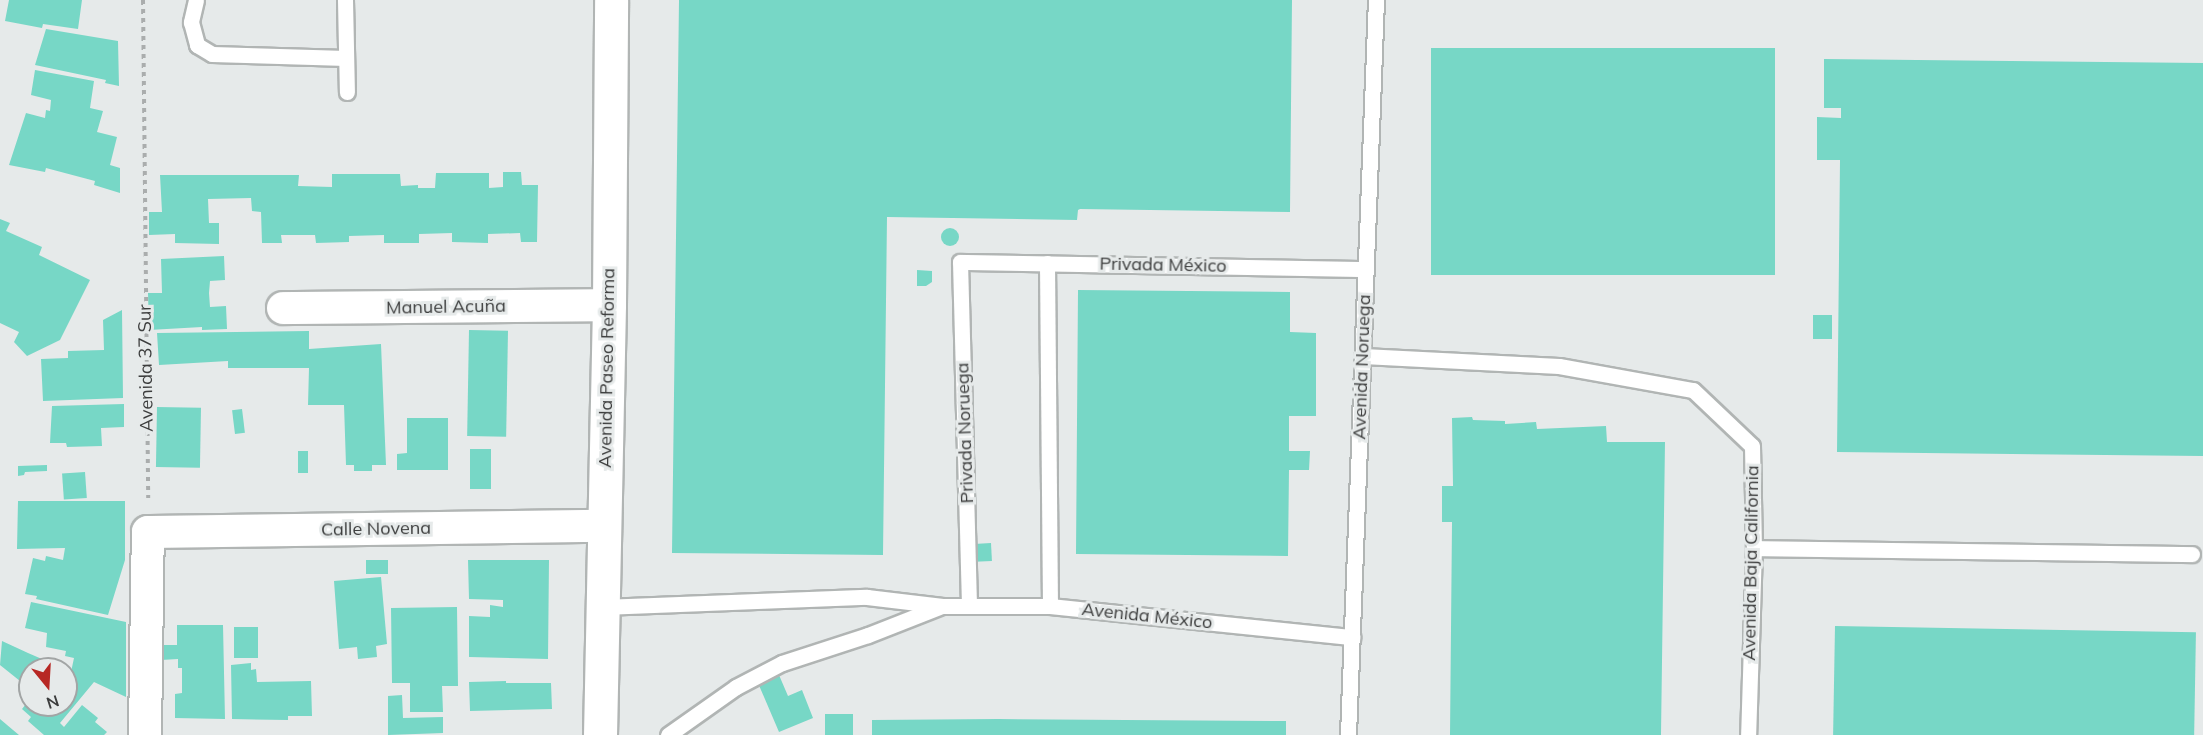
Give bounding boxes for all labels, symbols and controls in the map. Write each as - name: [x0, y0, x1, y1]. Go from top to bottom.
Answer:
- street label: Privada México: [1099, 253, 1227, 277]
- street label: Avenida Paseo Reforma: [594, 268, 620, 468]
- street label: Avenida Noruega: [1349, 294, 1375, 440]
- street label: Manuel Acuña: [386, 295, 506, 319]
- street label: Avenida 37 Sur: [134, 304, 158, 432]
- street label: Privada Noruega: [952, 362, 978, 504]
- street label: Avenida Baja California: [1738, 465, 1764, 661]
- street label: Calle Novena: [321, 517, 431, 541]
- street label: Avenida México: [1081, 598, 1213, 634]
- north arrow: [18, 657, 78, 717]
- text: N: [44, 691, 62, 714]

